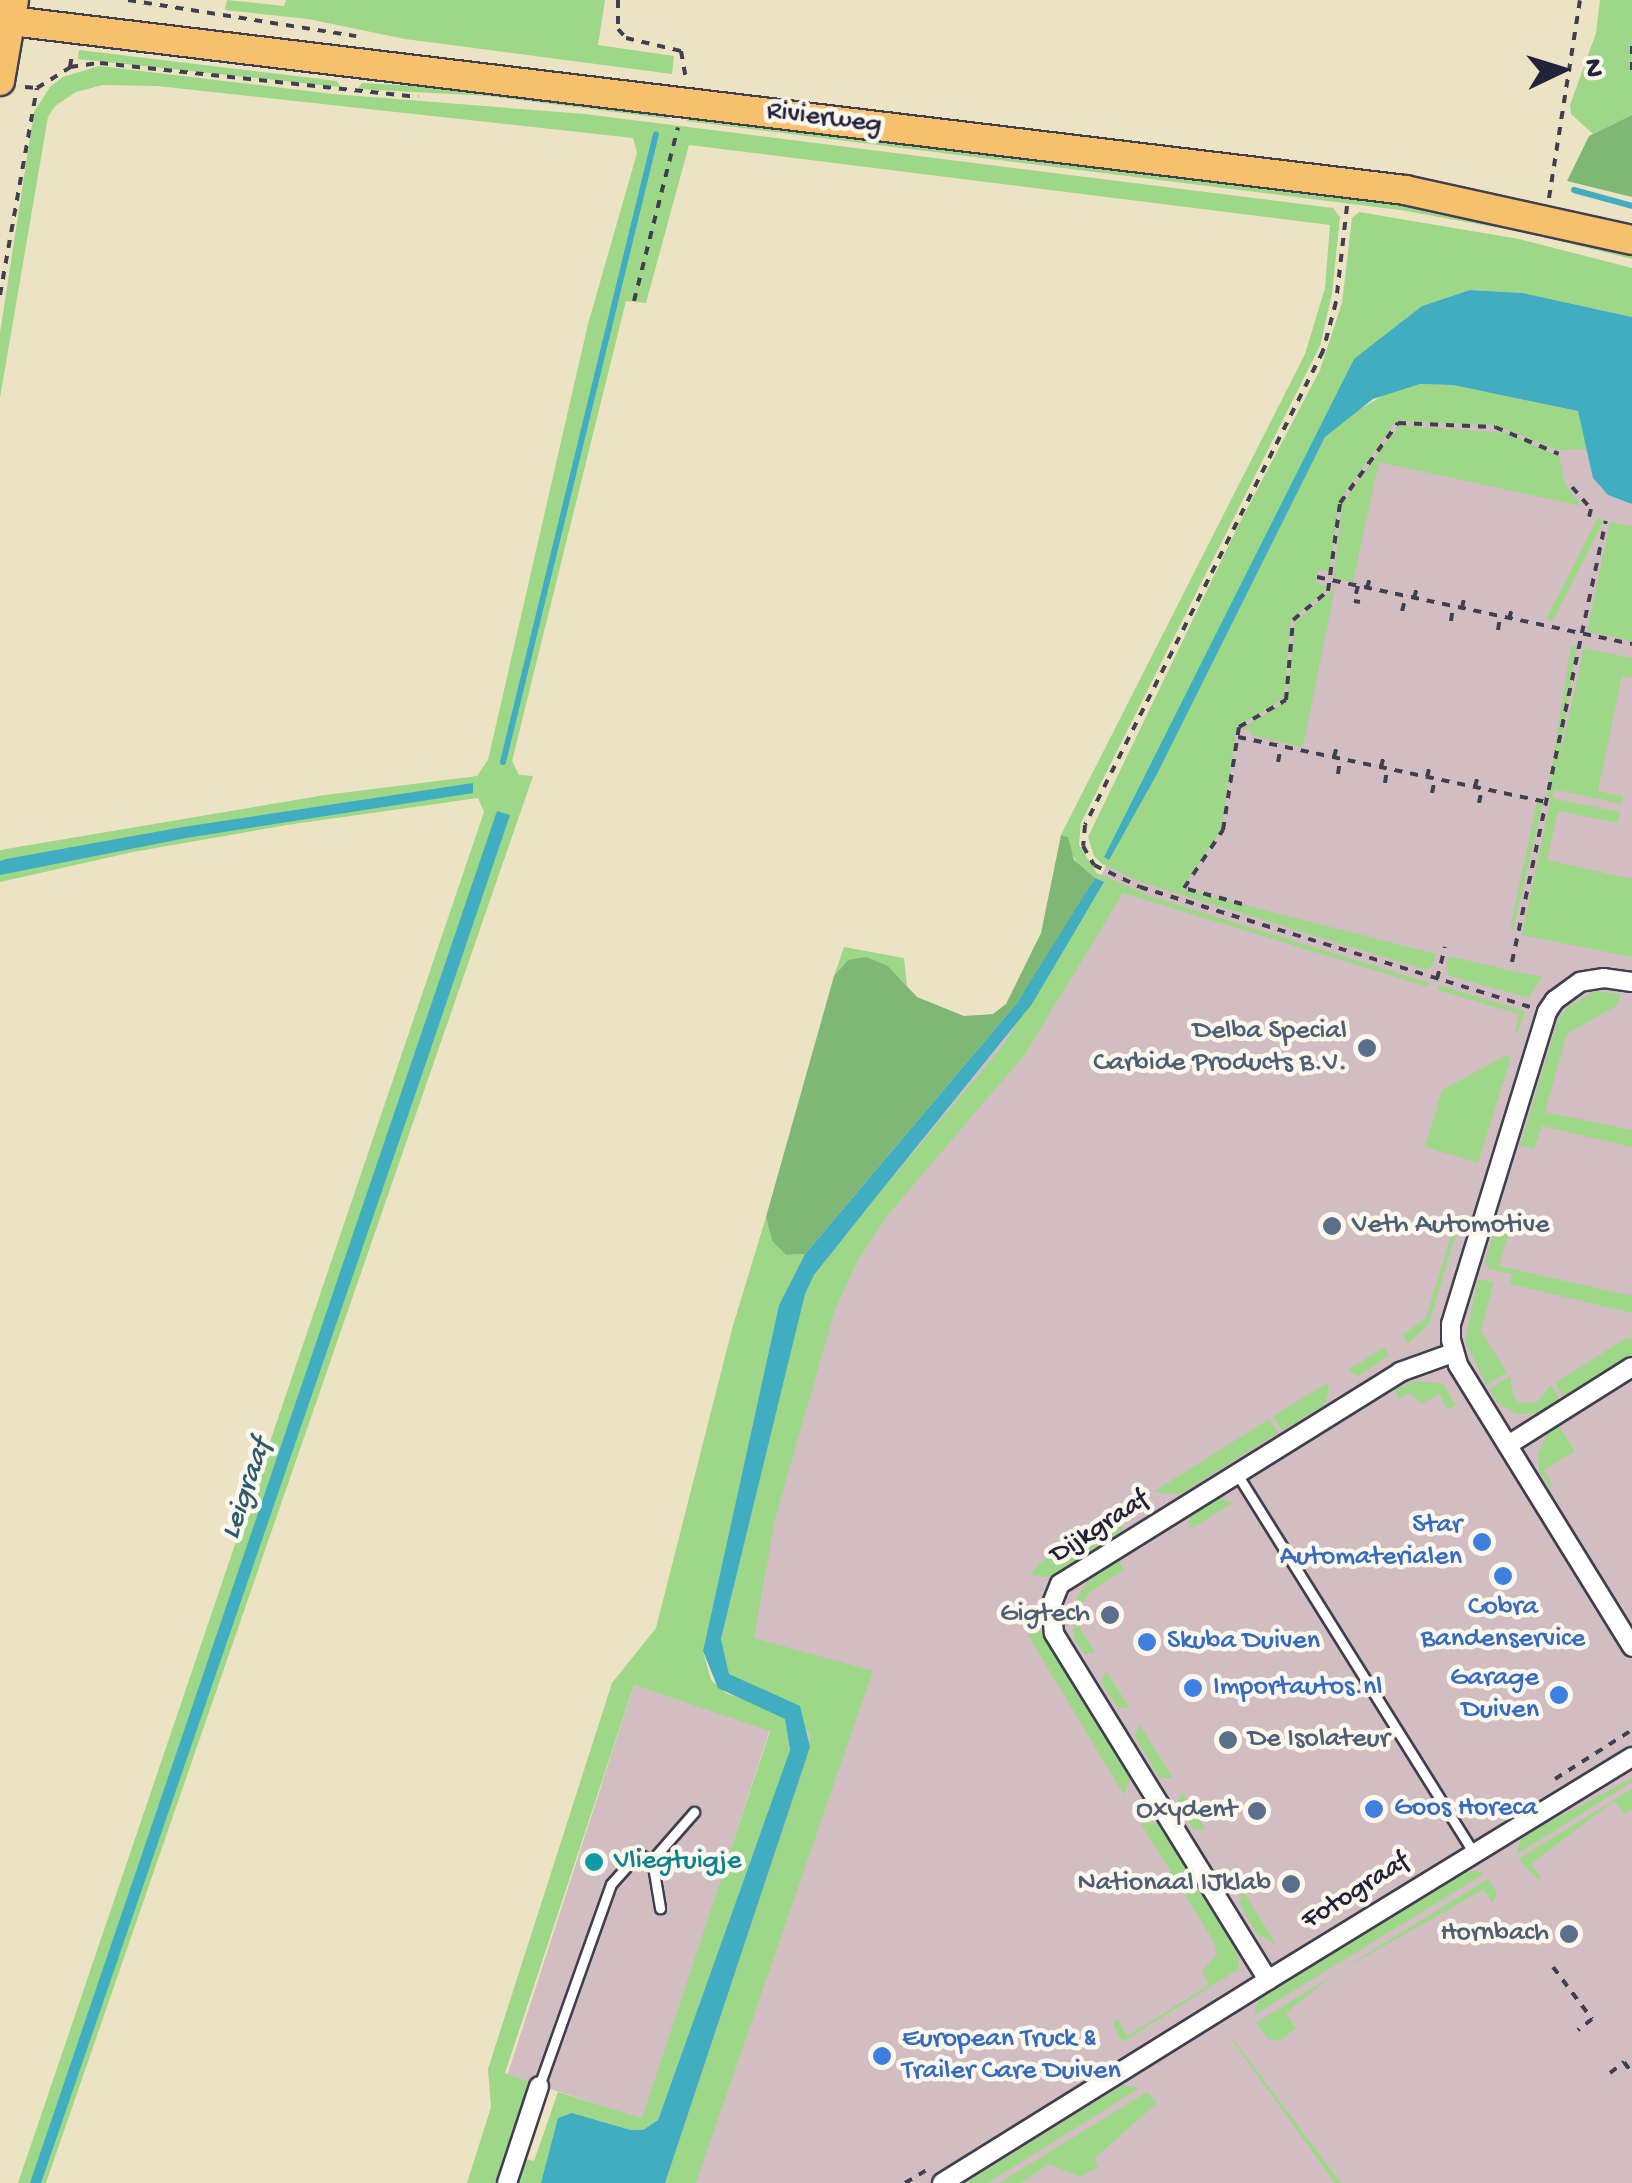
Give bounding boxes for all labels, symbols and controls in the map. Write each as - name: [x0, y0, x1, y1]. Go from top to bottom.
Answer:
- north arrow: [1512, 20, 1612, 120]
- text: N: [1575, 58, 1610, 78]
- street label: Rivierweg: [765, 95, 883, 143]
- place label: Delba Special Carbide Products B.V.: [1093, 1015, 1347, 1081]
- marker: Delba Special Carbide Products B.V.: [1356, 1037, 1378, 1059]
- place label: Veth Automotive: [1352, 1209, 1549, 1243]
- marker: Veth Automotive: [1321, 1215, 1343, 1237]
- water label: Leigraaf: [214, 1435, 282, 1545]
- street label: Dijkgraaf: [1045, 1484, 1155, 1572]
- place label: Star Automaterialen: [1280, 1509, 1462, 1575]
- marker: Star Automaterialen: [1471, 1531, 1493, 1553]
- marker: Cobra Bandenservice: [1492, 1565, 1514, 1587]
- place label: Cobra Bandenservice: [1421, 1591, 1585, 1657]
- place label: Gigtech: [1000, 1598, 1090, 1632]
- marker: Gigtech: [1099, 1604, 1121, 1626]
- place label: Skuba Duiven: [1167, 1625, 1320, 1659]
- marker: Skuba Duiven: [1136, 1631, 1158, 1653]
- place label: Garage Duiven: [1450, 1662, 1539, 1728]
- place label: Importautos.nl: [1213, 1671, 1382, 1705]
- marker: Importautos.nl: [1182, 1677, 1204, 1699]
- marker: Garage Duiven: [1548, 1684, 1570, 1706]
- place label: De Isolateur: [1248, 1723, 1390, 1757]
- marker: De Isolateur: [1217, 1729, 1239, 1751]
- place label: Goos Horeca: [1394, 1792, 1538, 1826]
- place label: Oxydent: [1136, 1794, 1237, 1828]
- marker: Goos Horeca: [1363, 1798, 1385, 1820]
- marker: Oxydent: [1246, 1800, 1268, 1822]
- place label: Vliegtuigje: [614, 1845, 741, 1879]
- street label: Fotograaf: [1296, 1846, 1416, 1938]
- marker: Vliegtuigje: [583, 1851, 605, 1873]
- place label: Nationaal IJklab: [1077, 1867, 1271, 1901]
- marker: Nationaal IJklab: [1280, 1873, 1302, 1895]
- place label: Hornbach: [1440, 1917, 1549, 1951]
- marker: Hornbach: [1558, 1923, 1580, 1945]
- place label: European Truck & Trailer Care Duiven: [902, 2023, 1121, 2089]
- marker: European Truck & Trailer Care Duiven: [871, 2045, 893, 2067]

